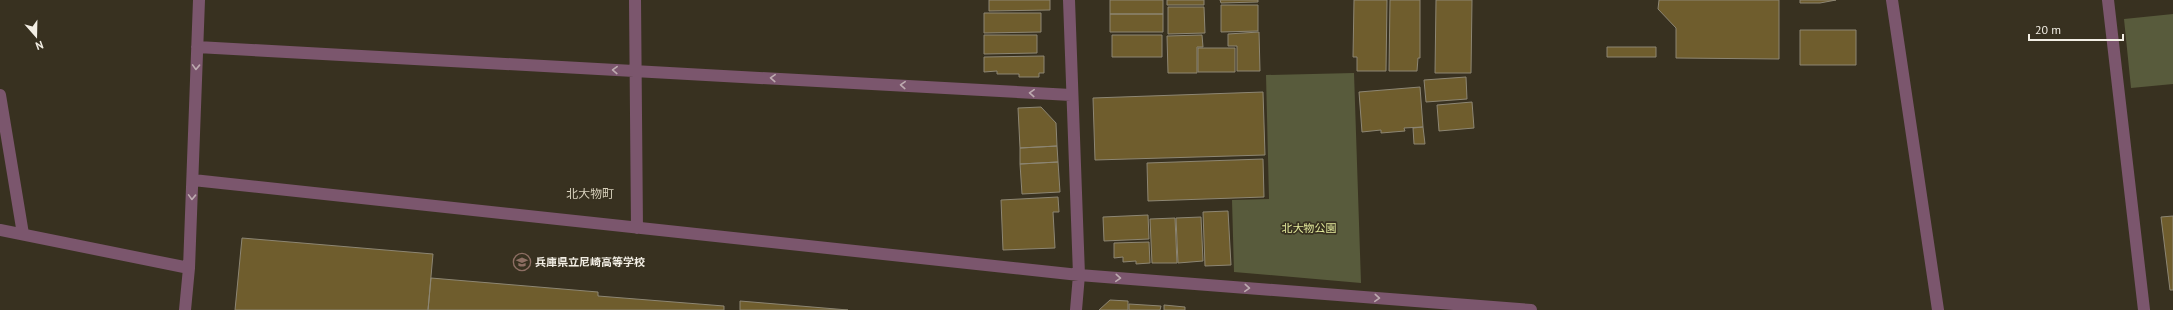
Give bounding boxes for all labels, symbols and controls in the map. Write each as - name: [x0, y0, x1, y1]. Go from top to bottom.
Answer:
- north arrow: [16, 16, 56, 56]
- scale bar: [2029, 16, 2123, 42]
- text: 20 m: [2035, 22, 2061, 37]
- text: N: [34, 38, 45, 53]
- one-way arrow: [192, 64, 201, 70]
- one-way arrow: [612, 65, 618, 74]
- one-way arrow: [770, 74, 776, 82]
- one-way arrow: [900, 81, 906, 90]
- one-way arrow: [1029, 89, 1035, 97]
- district label: 北大物町: [566, 186, 614, 201]
- one-way arrow: [188, 194, 196, 200]
- park label: 北大物公園: [1282, 221, 1337, 235]
- school or university icon: 兵庫県立尼崎高等学校: [512, 252, 532, 272]
- place label: 兵庫県立尼崎高等学校: [535, 255, 645, 269]
- one-way arrow: [1115, 273, 1121, 282]
- one-way arrow: [1244, 283, 1251, 292]
- one-way arrow: [1374, 293, 1380, 302]

